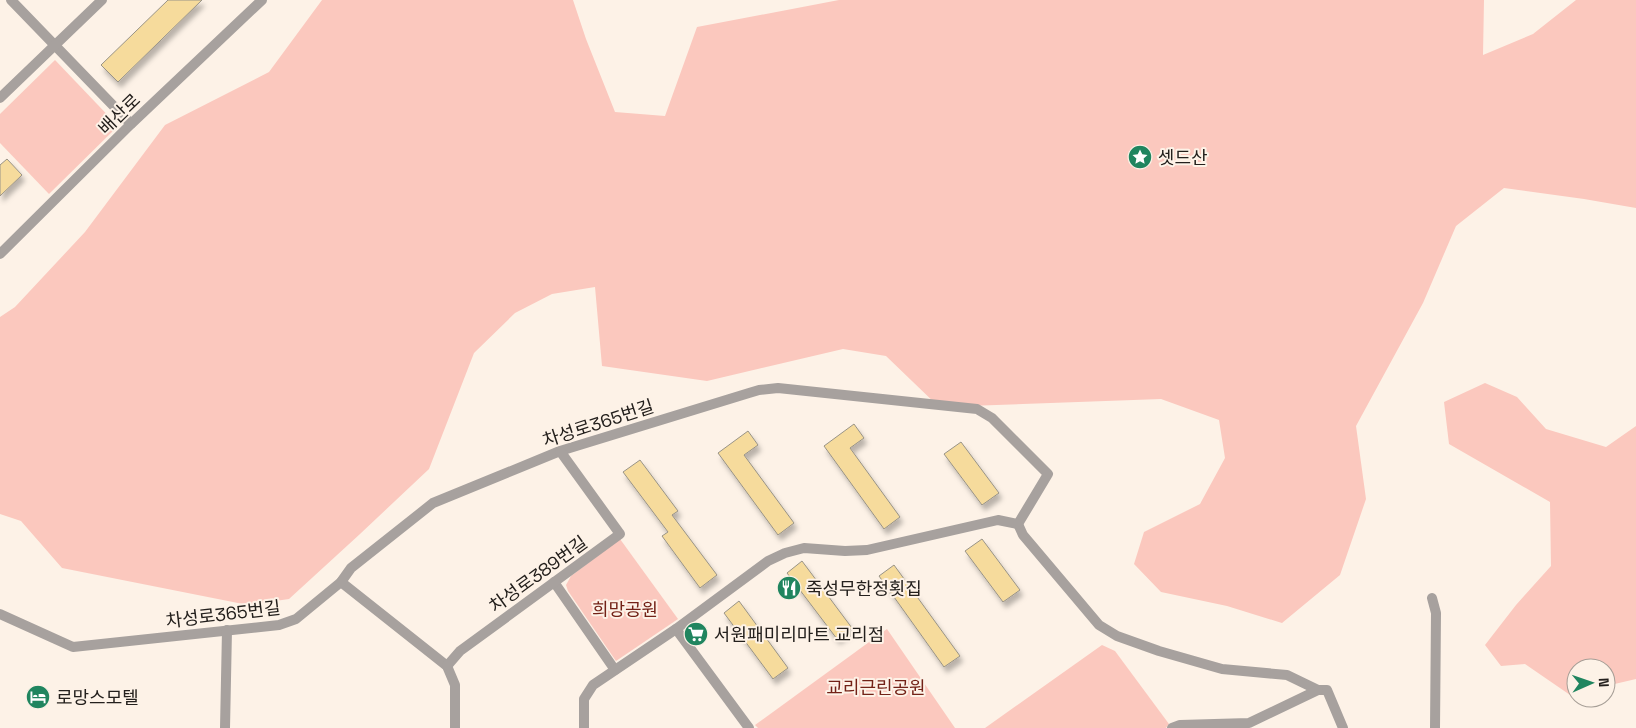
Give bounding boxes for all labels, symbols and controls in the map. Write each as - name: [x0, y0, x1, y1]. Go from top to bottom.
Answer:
- street label: 배산로: [93, 88, 145, 140]
- place icon: 셋드산: [1127, 144, 1153, 170]
- place label: 셋드산: [1158, 146, 1208, 169]
- street label: 차성로365번길: [540, 394, 656, 452]
- street label: 차성로389번길: [484, 531, 592, 617]
- restaurant icon: 죽성무한정횟집: [776, 575, 802, 601]
- place label: 죽성무한정횟집: [806, 577, 922, 600]
- street label: 차성로365번길: [164, 596, 282, 632]
- park label: 희망공원: [592, 598, 658, 621]
- supermarket icon: 서원패미리마트 교리점: [683, 621, 709, 647]
- place label: 서원패미리마트 교리점: [714, 623, 884, 646]
- north arrow: [1566, 658, 1616, 708]
- park label: 교리근린공원: [826, 676, 926, 699]
- text: N: [1595, 678, 1613, 688]
- hotel icon: 로망스모텔: [25, 684, 51, 710]
- place label: 로망스모텔: [56, 686, 139, 709]

